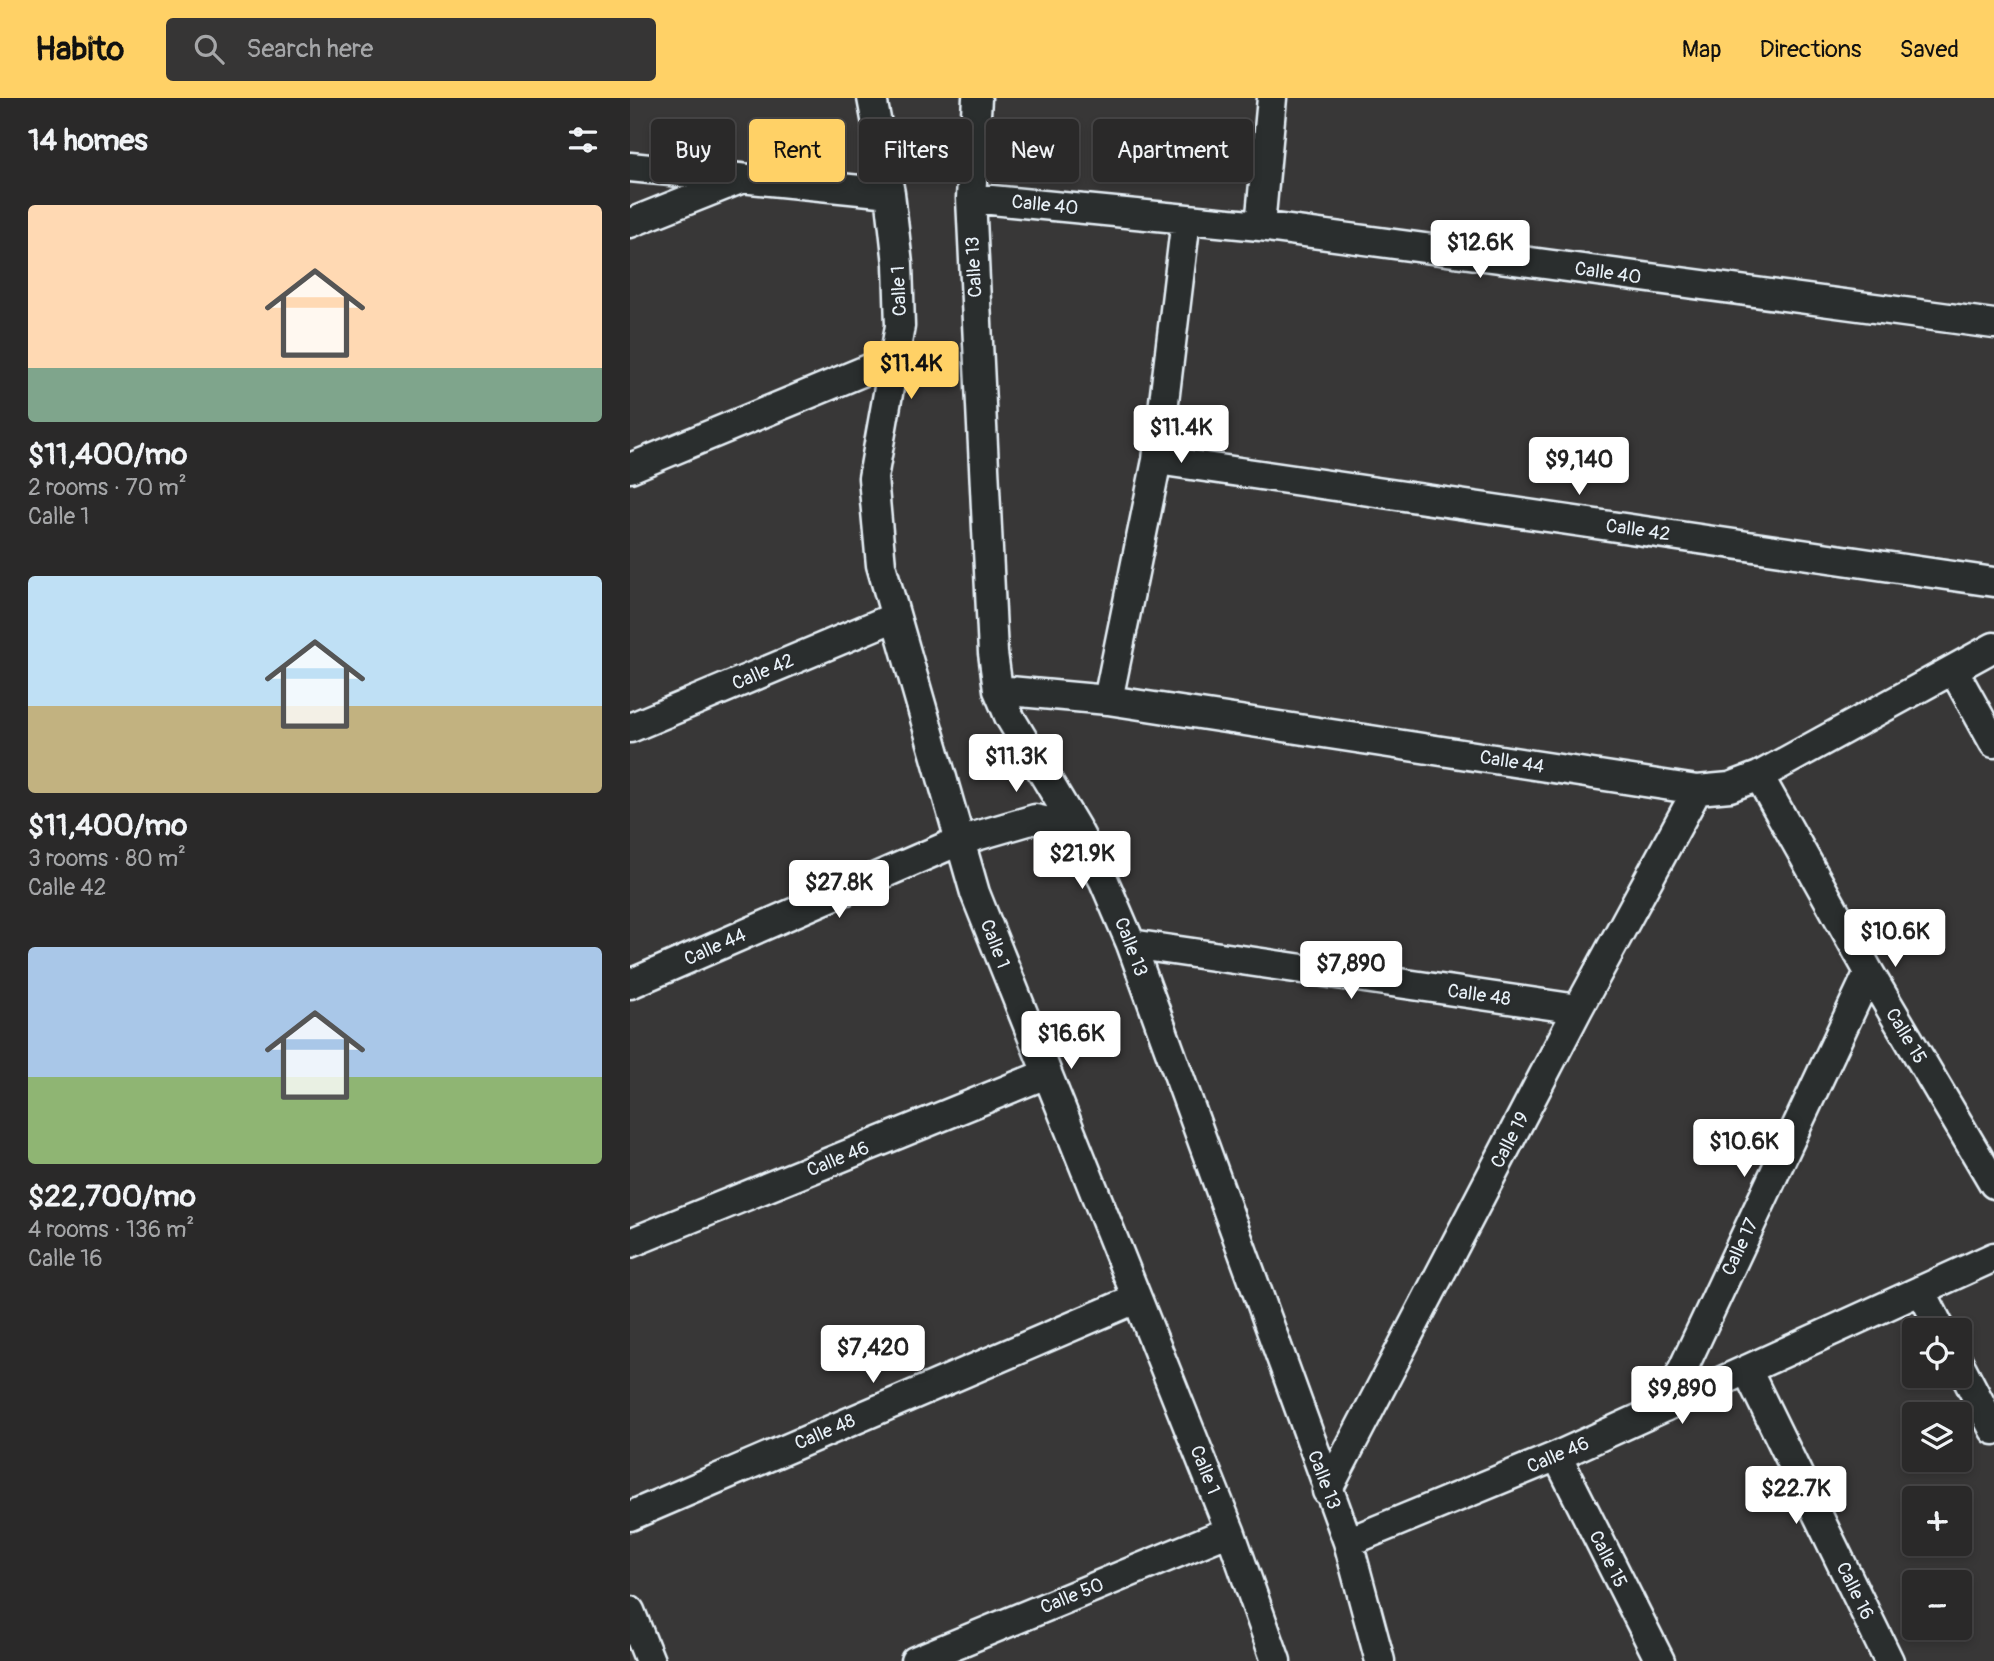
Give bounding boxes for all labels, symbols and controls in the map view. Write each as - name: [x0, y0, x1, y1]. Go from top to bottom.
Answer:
- search box: [166, 18, 656, 81]
- text: Habito: [35, 29, 124, 70]
- icon: search: [190, 30, 228, 68]
- text: Search here: [246, 33, 373, 65]
- text: Map: [1682, 35, 1722, 64]
- text: Directions: [1760, 35, 1861, 64]
- text: Saved: [1899, 35, 1959, 64]
- chip: Buy: [651, 119, 735, 182]
- chip: Rent: [749, 119, 845, 182]
- chip: Filters: [859, 119, 972, 182]
- chip: New: [986, 119, 1079, 182]
- chip: Apartment: [1093, 119, 1253, 182]
- icon: filters: [564, 121, 602, 159]
- text: 14 homes: [28, 122, 148, 159]
- street label: Calle 40: [1010, 190, 1080, 220]
- pin: $12.6K: [1423, 220, 1537, 280]
- text: $12.6K: [1447, 228, 1513, 257]
- street label: Calle 13: [960, 236, 988, 298]
- icon: home: [252, 250, 378, 376]
- street label: Calle 40: [1573, 256, 1643, 290]
- street label: Calle 1: [886, 265, 912, 317]
- pin: $11.4K: [854, 342, 968, 401]
- text: $11.4K: [880, 349, 942, 378]
- pin: $11.4K: [1124, 406, 1238, 465]
- text: $11.4K: [1150, 413, 1212, 442]
- text: $11,400/mo: [28, 436, 187, 473]
- pin: $9,140: [1522, 438, 1636, 497]
- text: $9,140: [1545, 445, 1613, 474]
- text: 2 rooms · 70 m²: [28, 473, 187, 502]
- text: Calle 1: [28, 502, 89, 531]
- street label: Calle 42: [1604, 514, 1672, 546]
- icon: home: [252, 621, 378, 747]
- street label: Calle 42: [729, 648, 797, 696]
- pin: $11.3K: [959, 734, 1073, 794]
- text: $11.3K: [985, 742, 1047, 771]
- street label: Calle 44: [1478, 745, 1546, 779]
- text: $11,400/mo: [28, 807, 187, 844]
- pin: $21.9K: [1025, 832, 1139, 891]
- text: $21.9K: [1049, 839, 1115, 868]
- text: 3 rooms · 80 m²: [28, 844, 186, 873]
- pin: $27.8K: [782, 860, 896, 920]
- text: $27.8K: [805, 868, 873, 897]
- text: Calle 42: [28, 873, 106, 902]
- pin: $10.6K: [1838, 910, 1952, 969]
- street label: Calle 13: [1109, 914, 1153, 980]
- street label: Calle 1: [975, 916, 1015, 972]
- text: $10.6K: [1860, 917, 1930, 946]
- street label: Calle 44: [680, 923, 750, 971]
- pin: $7,890: [1294, 942, 1408, 1001]
- text: $7,890: [1316, 949, 1386, 978]
- street label: Calle 48: [1446, 979, 1512, 1011]
- icon: home: [252, 992, 378, 1118]
- street label: Calle 15: [1880, 1004, 1932, 1068]
- pin: $16.6K: [1014, 1012, 1128, 1071]
- text: $16.6K: [1037, 1019, 1105, 1048]
- street label: Calle 19: [1485, 1108, 1535, 1172]
- pin: $10.6K: [1687, 1119, 1801, 1179]
- text: $10.6K: [1709, 1127, 1779, 1156]
- street label: Calle 46: [803, 1136, 873, 1182]
- text: $22,700/mo: [28, 1178, 196, 1215]
- street label: Calle 17: [1716, 1214, 1764, 1280]
- text: 4 rooms · 136 m²: [28, 1215, 194, 1244]
- text: Calle 16: [28, 1244, 103, 1273]
- map controls: [1902, 1318, 1972, 1640]
- button: locate: [1902, 1318, 1972, 1388]
- pin: $7,420: [816, 1326, 930, 1385]
- text: $7,420: [837, 1333, 909, 1362]
- pin: $9,890: [1625, 1366, 1739, 1426]
- text: $9,890: [1647, 1374, 1717, 1403]
- button: layers: [1902, 1402, 1972, 1472]
- street label: Calle 48: [791, 1409, 859, 1455]
- street label: Calle 46: [1523, 1431, 1593, 1479]
- street label: Calle 1: [1184, 1442, 1226, 1498]
- street label: Calle 13: [1302, 1447, 1346, 1513]
- pin: $22.7K: [1739, 1466, 1853, 1526]
- text: $22.7K: [1761, 1474, 1831, 1503]
- button: +: [1902, 1486, 1972, 1556]
- street label: Calle 15: [1584, 1526, 1632, 1592]
- street label: Calle 16: [1831, 1558, 1879, 1624]
- button: −: [1902, 1570, 1972, 1640]
- street label: Calle 50: [1037, 1572, 1107, 1620]

